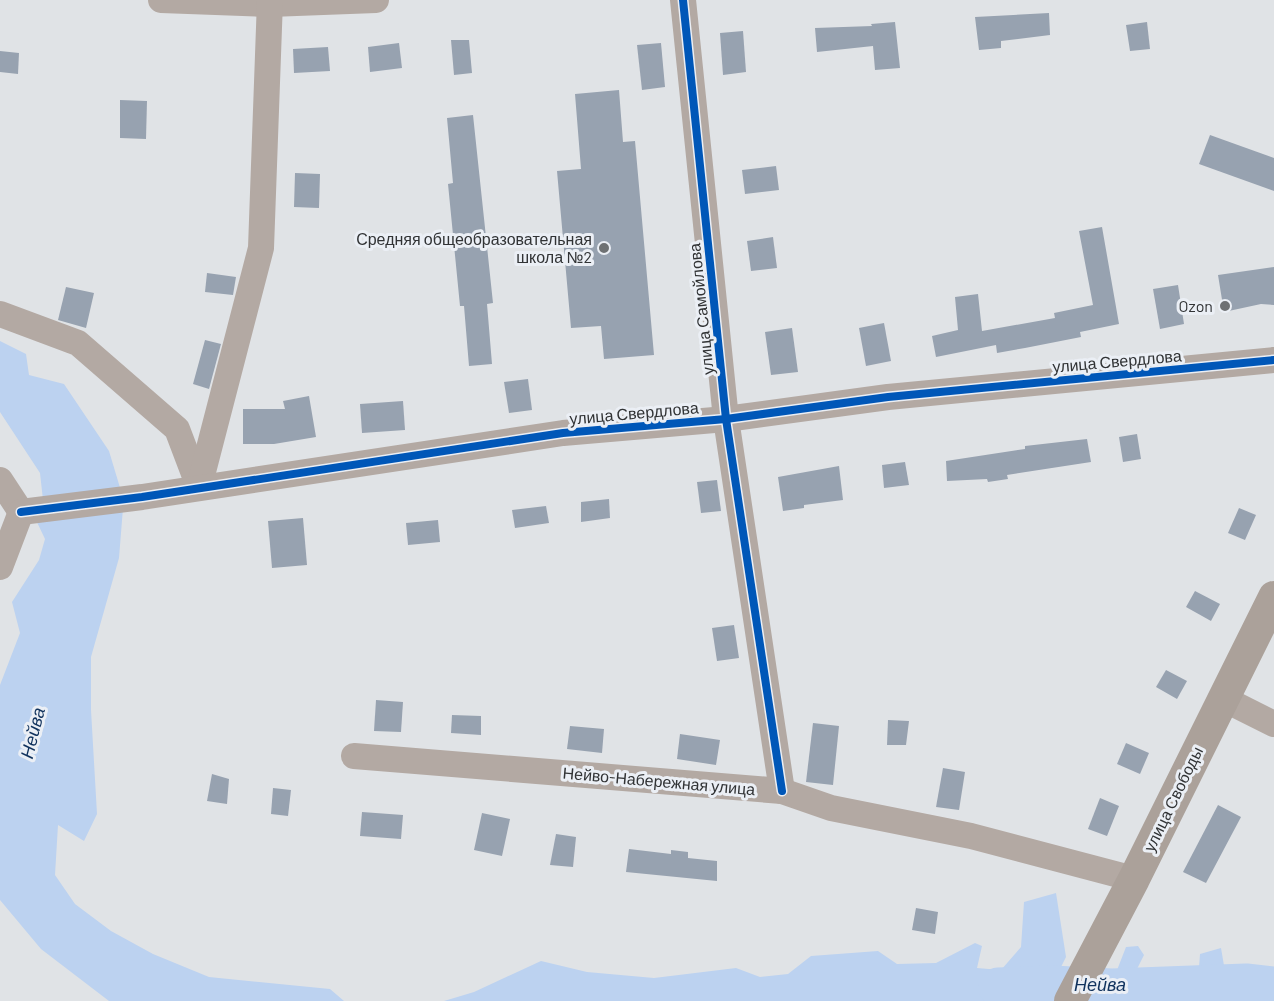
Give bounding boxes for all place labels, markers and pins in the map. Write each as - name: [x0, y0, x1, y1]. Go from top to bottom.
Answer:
- place label: Средняя общеобразовательная школа №2: [356, 229, 592, 266]
- marker: Средняя общеобразовательная школа №2: [597, 241, 611, 255]
- place label: Ozon: [1179, 296, 1213, 315]
- marker: Ozon: [1218, 299, 1232, 313]

